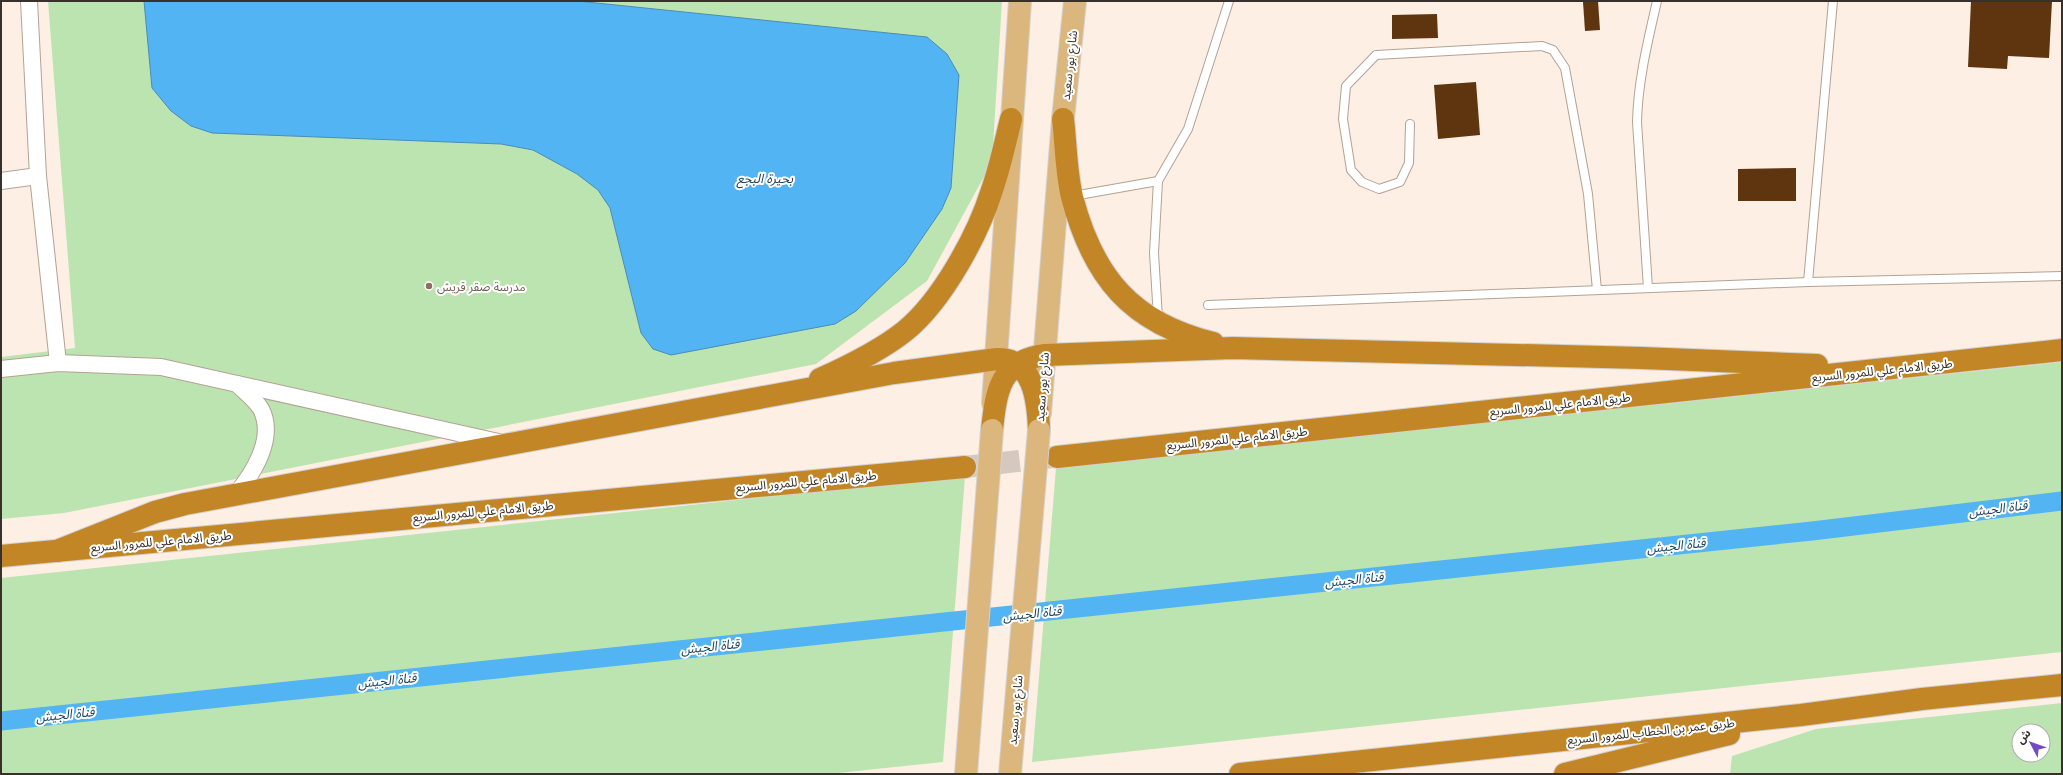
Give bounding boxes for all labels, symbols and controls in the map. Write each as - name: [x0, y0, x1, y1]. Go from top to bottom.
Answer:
- street label: شارع بور سعيد: [1058, 30, 1082, 101]
- water label: بحيرة البجع: [736, 170, 794, 189]
- place label: مدرسة صقر قريش: [437, 279, 526, 294]
- marker: مدرسة صقر قريش: [424, 281, 434, 291]
- street label: شارع بور سعيد: [1032, 352, 1054, 422]
- street label: طريق الامام علي للمرور السريع: [1811, 355, 1953, 388]
- street label: طريق الامام علي للمرور السريع: [1489, 389, 1631, 422]
- street label: طريق الامام علي للمرور السريع: [1166, 423, 1308, 456]
- street label: طريق الامام علي للمرور السريع: [735, 467, 877, 497]
- water label: قناة الجيش: [1968, 496, 2030, 521]
- street label: طريق الامام علي للمرور السريع: [412, 497, 554, 527]
- street label: طريق الامام علي للمرور السريع: [90, 527, 232, 557]
- water label: قناة الجيش: [1646, 534, 1707, 557]
- water label: قناة الجيش: [1324, 568, 1385, 591]
- water label: قناة الجيش: [1002, 602, 1063, 625]
- water label: قناة الجيش: [680, 635, 741, 658]
- water label: قناة الجيش: [357, 669, 418, 692]
- street label: شارع بور سعيد: [1004, 675, 1028, 746]
- water label: قناة الجيش: [35, 703, 96, 726]
- street label: طريق عمر بن الخطاب للمرور السريع: [1567, 715, 1736, 749]
- north arrow: [2011, 723, 2051, 763]
- text: ش: [2013, 726, 2034, 747]

